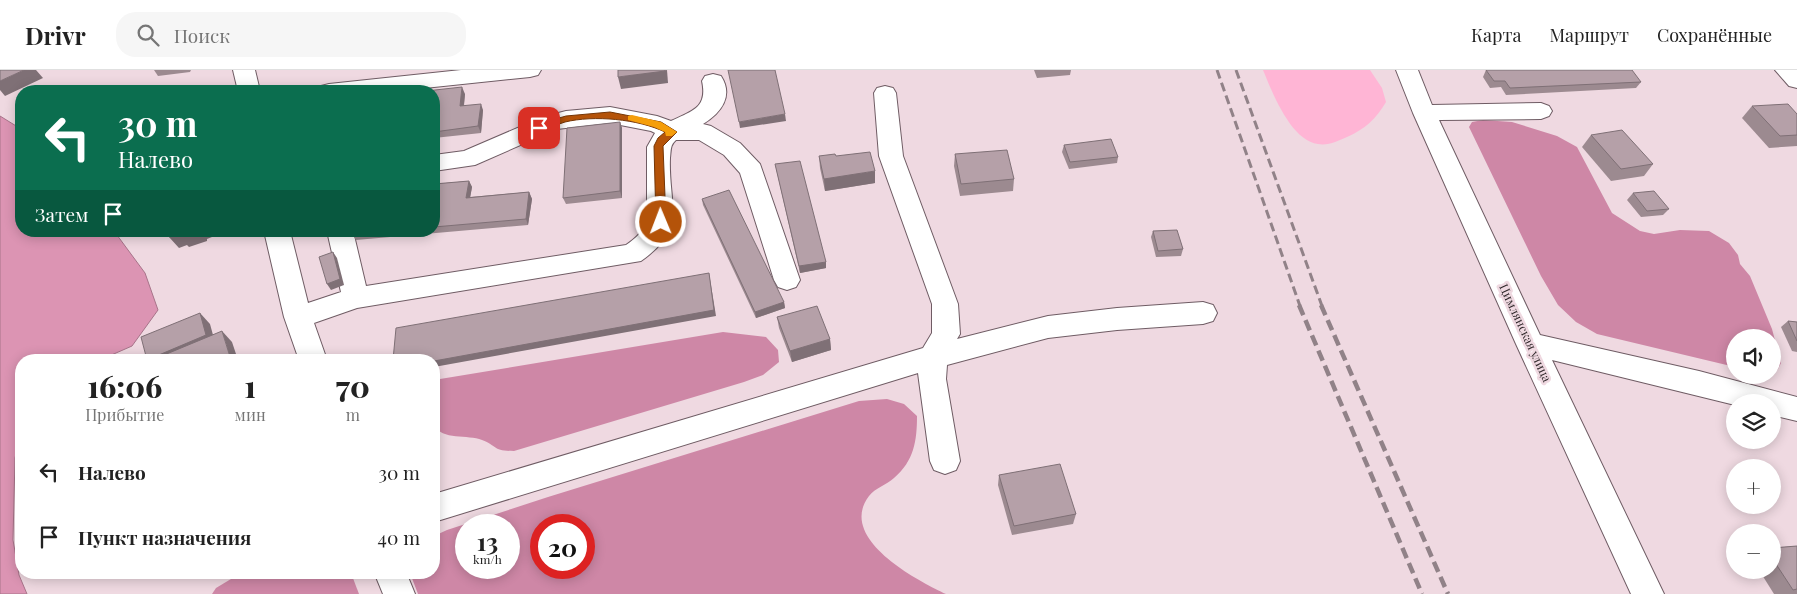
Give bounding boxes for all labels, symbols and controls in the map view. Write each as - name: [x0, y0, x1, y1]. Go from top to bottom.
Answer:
- search box: [116, 12, 466, 57]
- text: Drivr: [25, 19, 86, 51]
- icon: search: [134, 21, 162, 49]
- text: Поиск: [174, 22, 230, 48]
- text: Карта: [1471, 23, 1521, 47]
- text: Маршрут: [1549, 23, 1629, 47]
- text: Сохранённые: [1657, 23, 1772, 47]
- text: 30 m: [118, 99, 198, 146]
- icon: left: [35, 105, 100, 170]
- pin: [518, 107, 560, 149]
- icon: arrive: [525, 114, 553, 142]
- text: Налево: [118, 144, 193, 174]
- position arrow: [634, 195, 686, 247]
- icon: arrive: [99, 200, 127, 228]
- text: Затем: [35, 201, 89, 227]
- street label: Цимлянская улица: [1496, 281, 1556, 384]
- map controls: [1726, 329, 1781, 579]
- button: sound: [1726, 329, 1781, 384]
- text: 16:06: [87, 366, 162, 406]
- text: 1: [244, 366, 256, 406]
- text: 70: [336, 366, 370, 406]
- button: layers: [1726, 394, 1781, 449]
- text: Прибытие: [85, 404, 164, 425]
- text: мин: [235, 404, 266, 425]
- text: m: [346, 404, 360, 425]
- icon: left: [35, 458, 63, 486]
- text: Налево: [78, 459, 146, 485]
- text: 30 m: [378, 459, 420, 485]
- button: +: [1726, 459, 1781, 514]
- speed limit sign: 20: [530, 514, 595, 579]
- icon: arrive: [35, 523, 63, 551]
- text: Пункт назначения: [78, 524, 251, 550]
- text: 40 m: [378, 524, 420, 550]
- text: 13: [477, 524, 498, 557]
- button: −: [1726, 524, 1781, 579]
- text: km/h: [473, 551, 502, 567]

